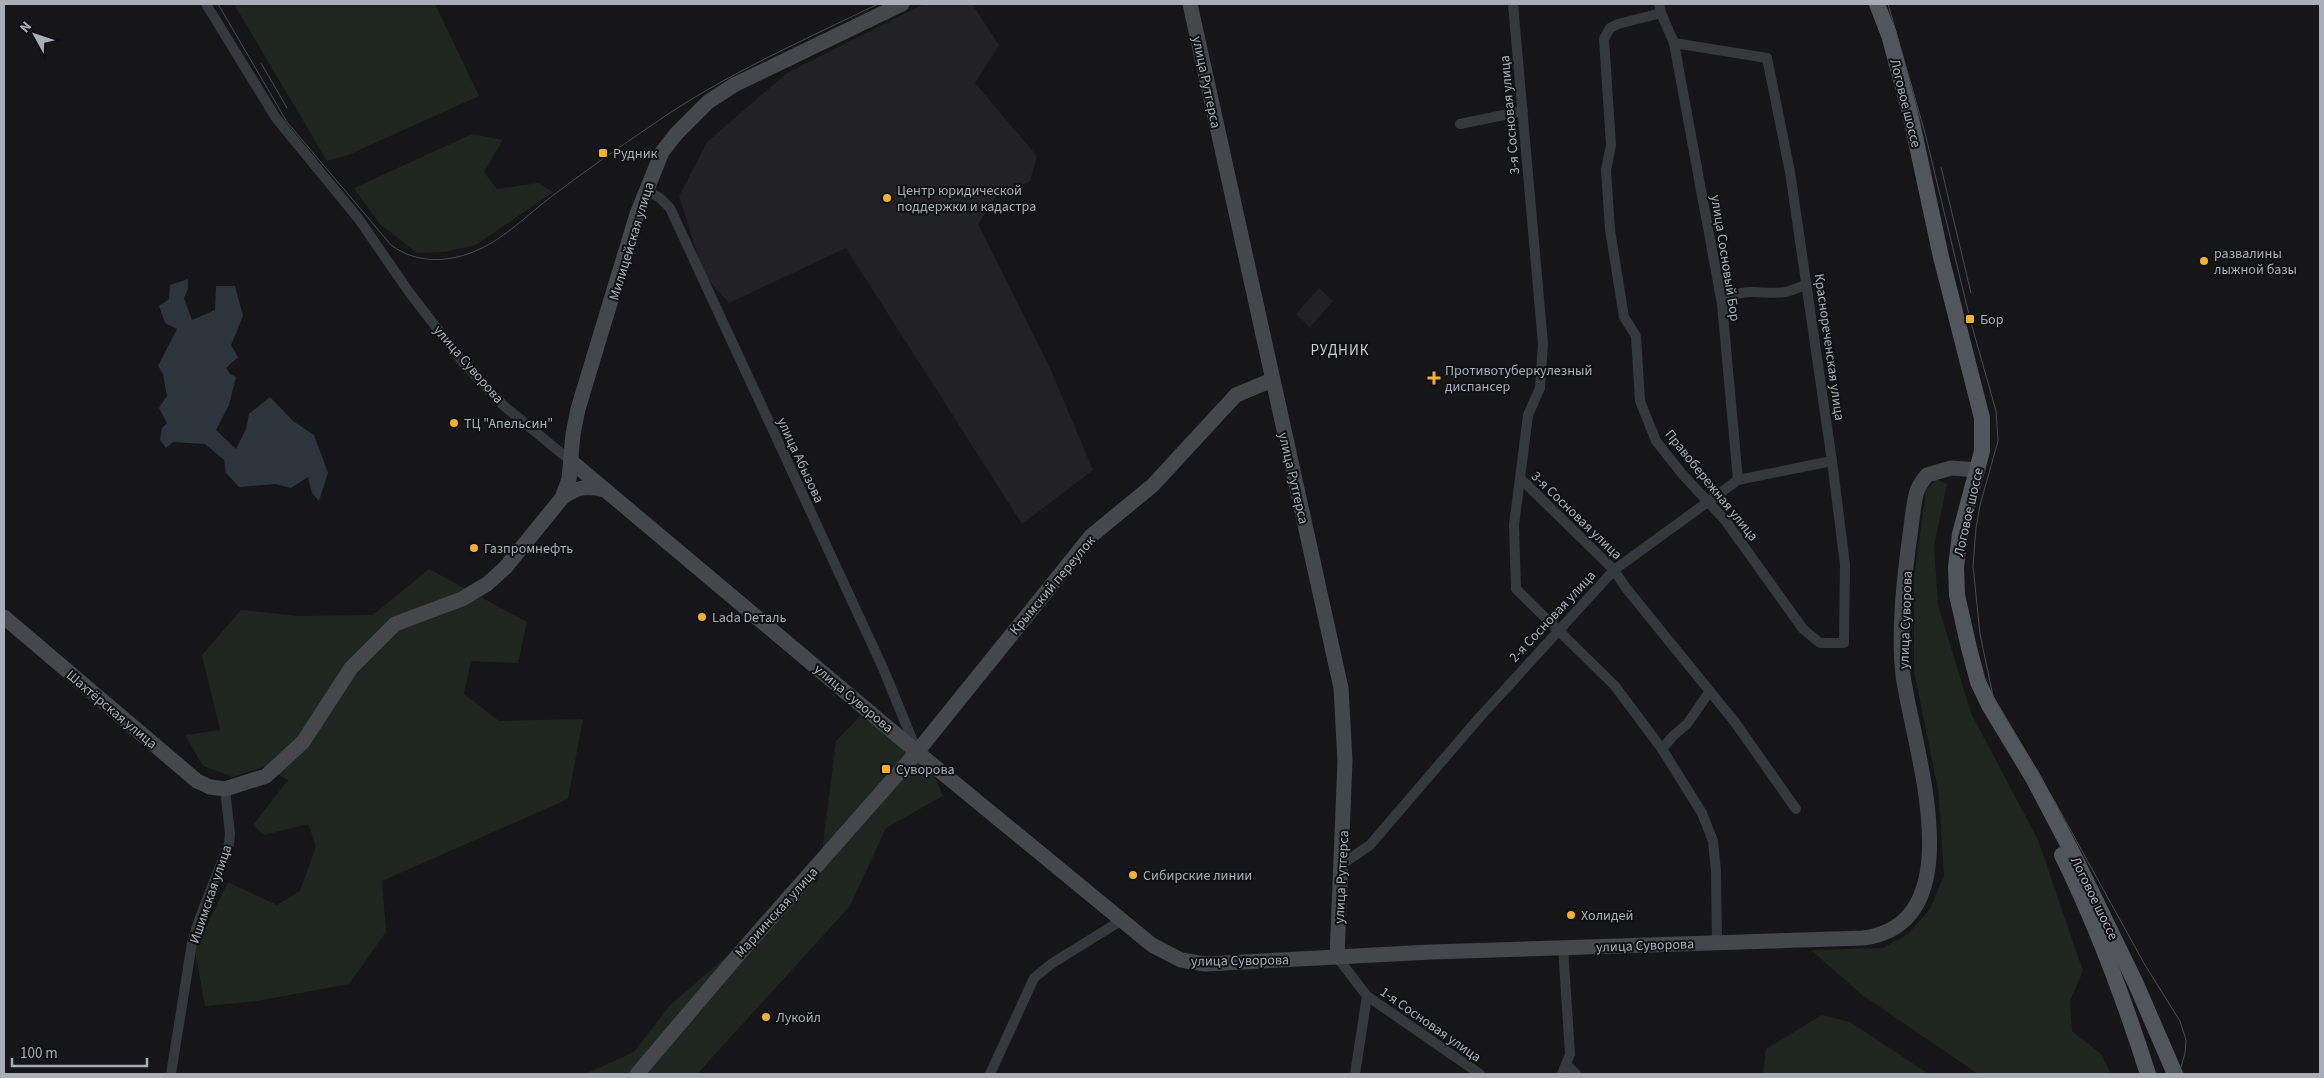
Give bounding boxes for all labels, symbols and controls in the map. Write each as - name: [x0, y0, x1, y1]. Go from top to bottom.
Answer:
- north arrow: [10, 10, 60, 60]
- text: N: [15, 17, 36, 37]
- street label: улица Рутгерса: [1187, 34, 1226, 130]
- street label: 3-я Сосновая улица: [1495, 55, 1525, 175]
- street label: Логовое шоссе: [1884, 57, 1926, 150]
- place label: Рудник: [613, 144, 658, 164]
- marker: Рудник: [597, 147, 609, 159]
- street label: Милицейская улица: [604, 180, 660, 303]
- place label: Центр юридической поддержки и кадастра: [897, 181, 1036, 217]
- marker: Центр юридической поддержки и кадастра: [881, 192, 893, 204]
- street label: улица Сосновый Бор: [1705, 194, 1745, 323]
- place label: развалины лыжной базы: [2214, 244, 2297, 280]
- marker: развалины лыжной базы: [2198, 255, 2210, 267]
- street label: Краснореченская улица: [1809, 272, 1849, 422]
- place label: Бор: [1980, 310, 2004, 330]
- marker: Бор: [1964, 313, 1976, 325]
- street label: улица Суворова: [429, 321, 508, 408]
- district label: РУДНИК: [1311, 340, 1369, 361]
- place label: Противотуберкулезный диспансер: [1445, 361, 1592, 397]
- marker: Противотуберкулезный диспансер: [1427, 371, 1441, 385]
- place label: ТЦ "Апельсин": [464, 414, 553, 434]
- street label: улица Абызова: [772, 414, 829, 506]
- marker: ТЦ "Апельсин": [448, 417, 460, 429]
- street label: Правобережная улица: [1660, 425, 1763, 546]
- street label: улица Рутгерса: [1273, 430, 1313, 526]
- street label: Логовое шоссе: [1949, 466, 1989, 559]
- street label: 3-я Сосновая улица: [1526, 467, 1626, 564]
- street label: Крымский переулок: [1005, 532, 1100, 640]
- place label: Газпромнефть: [484, 539, 573, 559]
- marker: Газпромнефть: [468, 542, 480, 554]
- street label: 2-я Сосновая улица: [1505, 566, 1601, 667]
- street label: улица Суворова: [1894, 571, 1918, 669]
- place label: Lada Dеталь: [712, 608, 787, 628]
- marker: Lada Dеталь: [696, 611, 708, 623]
- street label: улица Суворова: [809, 660, 897, 738]
- street label: Шахтёрская улица: [62, 666, 161, 754]
- place label: Суворова: [896, 760, 955, 780]
- marker: Суворова: [880, 763, 892, 775]
- street label: улица Рутгерса: [1330, 830, 1354, 924]
- street label: Ишимская улица: [185, 842, 237, 946]
- street label: Логовое шоссе: [2065, 853, 2123, 944]
- street label: Мариинская улица: [731, 863, 823, 962]
- place label: Сибирские линии: [1143, 866, 1252, 886]
- marker: Сибирские линии: [1127, 869, 1139, 881]
- place label: Холидей: [1581, 906, 1633, 926]
- marker: Холидей: [1565, 909, 1577, 921]
- street label: улица Суворова: [1596, 934, 1694, 958]
- street label: улица Суворова: [1191, 950, 1289, 972]
- street label: 1-я Сосновая улица: [1376, 982, 1485, 1067]
- place label: Лукойл: [776, 1008, 821, 1028]
- marker: Лукойл: [760, 1011, 772, 1023]
- scale bar: [12, 1036, 148, 1068]
- text: 100 m: [20, 1043, 58, 1064]

